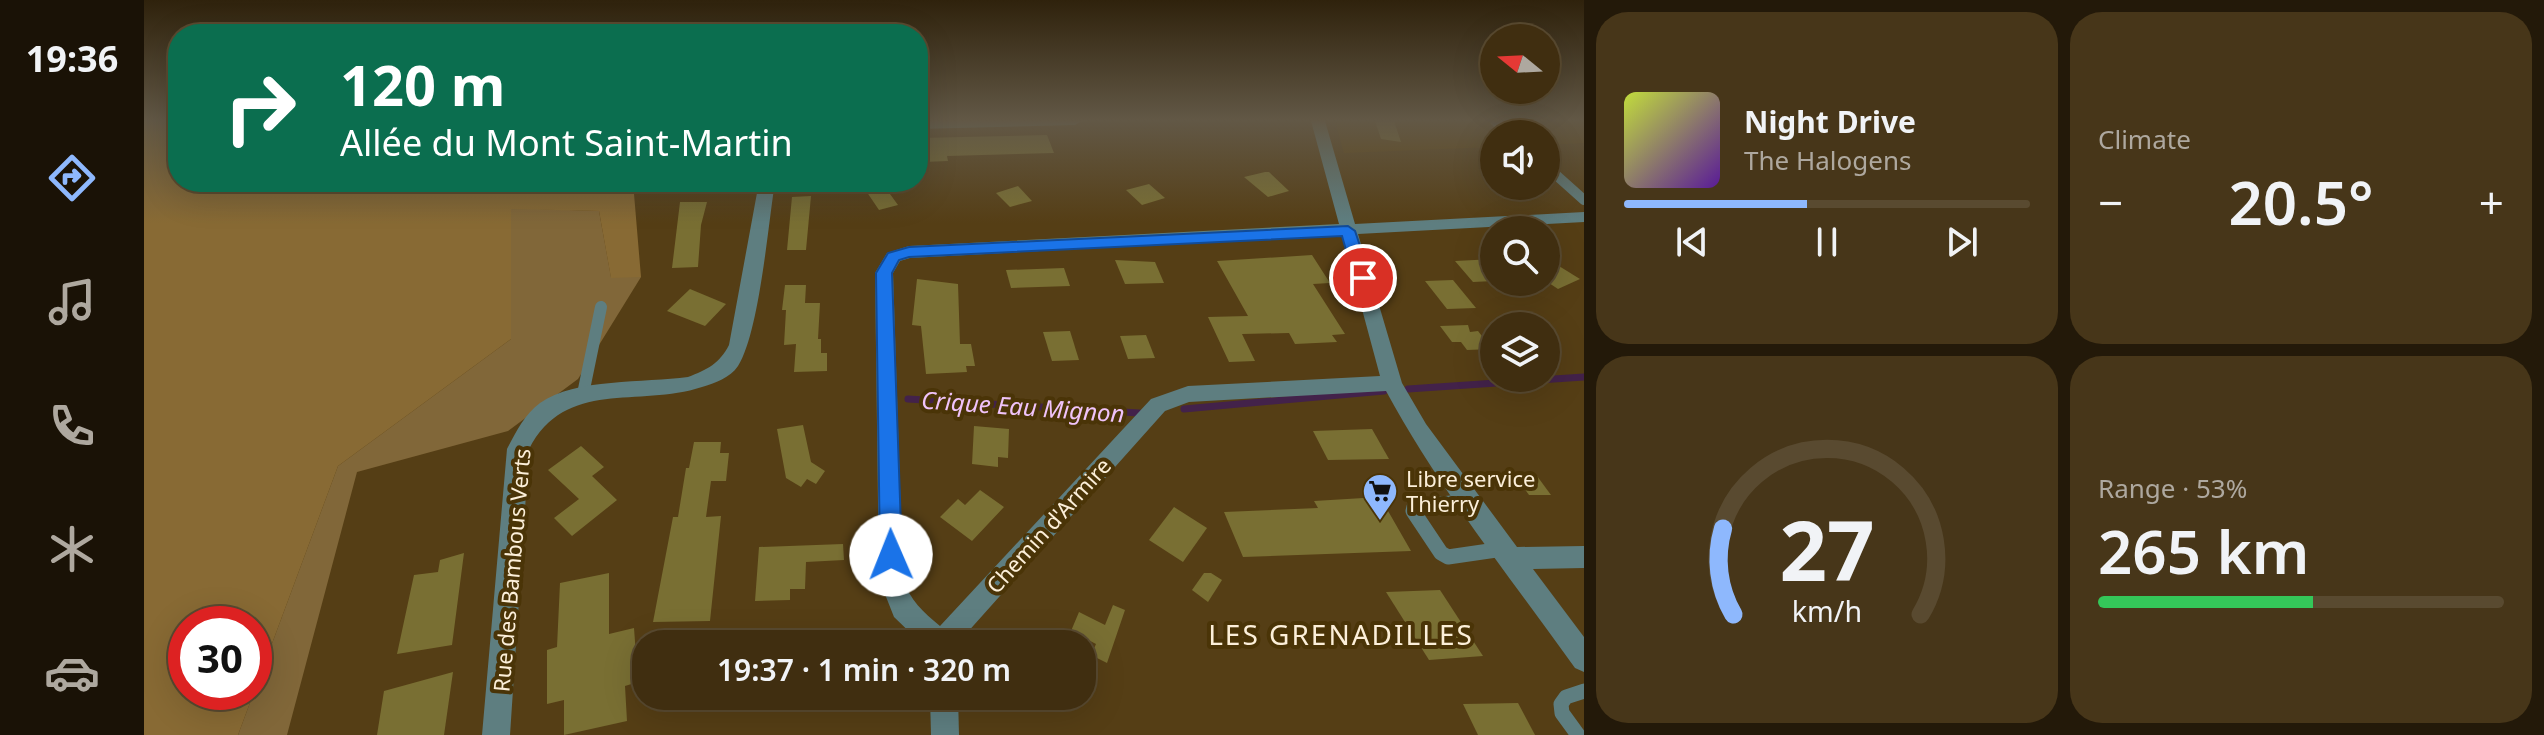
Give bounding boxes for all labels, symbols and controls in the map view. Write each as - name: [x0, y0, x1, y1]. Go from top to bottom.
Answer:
- north arrow: [1480, 24, 1560, 104]
- map controls: [1480, 24, 1560, 392]
- text: 19:36: [26, 34, 118, 83]
- text: 120 m: [340, 46, 505, 122]
- icon: right: [208, 56, 312, 160]
- text: Night Drive: [1744, 101, 1916, 142]
- text: Allée du Mont Saint-Martin: [340, 118, 793, 167]
- button: sound: [1480, 120, 1560, 200]
- text: Climate: [2098, 121, 2191, 157]
- text: The Halogens: [1744, 142, 1911, 178]
- icon: directions: [44, 150, 100, 206]
- text: 20.5°: [2228, 161, 2374, 243]
- text: −: [2098, 172, 2123, 232]
- text: +: [2479, 172, 2504, 232]
- button: search: [1480, 216, 1560, 296]
- icon: previous: [1670, 220, 1714, 264]
- icon: pause: [1805, 220, 1849, 264]
- icon: next: [1940, 220, 1984, 264]
- pin: [1329, 244, 1397, 312]
- icon: arrive: [1341, 256, 1385, 300]
- icon: music: [44, 274, 100, 330]
- button: layers: [1480, 312, 1560, 392]
- water label: Crique Eau Mignon: [920, 382, 1126, 430]
- icon: phone: [44, 398, 100, 454]
- street label: Rue des Bambous Verts: [485, 447, 537, 693]
- street label: Chemin d'Armire: [979, 451, 1117, 599]
- place label: Libre service Thierry: [1406, 463, 1535, 518]
- text: Range · 53%: [2098, 470, 2247, 506]
- supermarket icon: Libre service Thierry: [1361, 472, 1399, 522]
- text: 27: [1779, 492, 1875, 605]
- text: 265 km: [2098, 510, 2309, 592]
- position arrow: [849, 513, 933, 597]
- icon: climate: [44, 521, 100, 577]
- text: km/h: [1792, 591, 1862, 630]
- speed limit sign: 30: [168, 606, 272, 710]
- district label: LES GRENADILLES: [1208, 615, 1474, 653]
- icon: car: [44, 645, 100, 701]
- text: 19:37 · 1 min · 320 m: [717, 649, 1011, 690]

